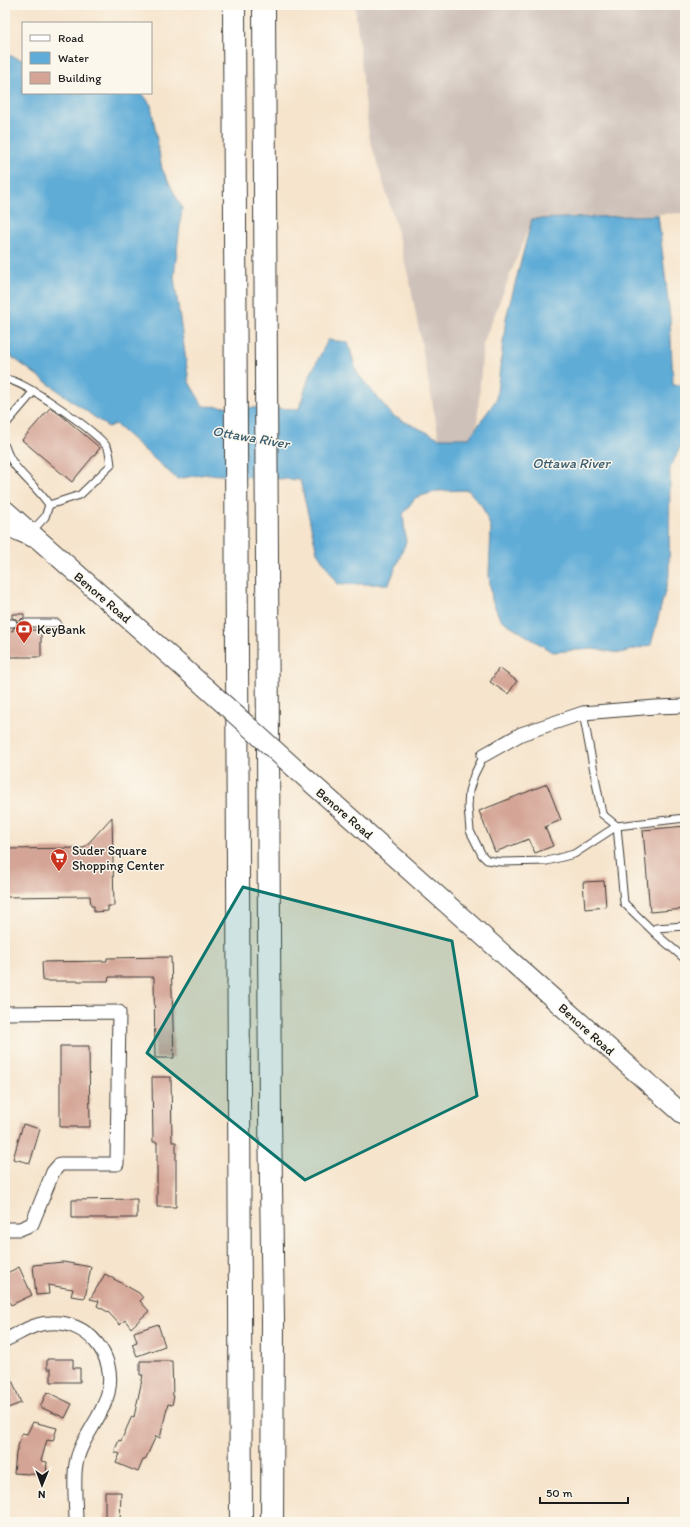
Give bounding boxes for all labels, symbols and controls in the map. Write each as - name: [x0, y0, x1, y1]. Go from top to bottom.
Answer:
- legend: [22, 22, 152, 94]
- text: Road: [58, 31, 84, 45]
- text: Water: [58, 51, 89, 65]
- text: Building: [58, 71, 102, 85]
- water label: Ottawa River: [211, 422, 292, 453]
- water label: Ottawa River: [532, 455, 611, 472]
- street label: Benore Road: [71, 569, 134, 626]
- bank icon: KeyBank: [14, 619, 34, 644]
- place label: KeyBank: [37, 622, 86, 637]
- street label: Benore Road: [313, 785, 376, 842]
- place label: Suder Square Shopping Center: [72, 843, 165, 873]
- supermarket icon: Suder Square Shopping Center: [49, 847, 69, 872]
- street label: Benore Road: [555, 1000, 618, 1059]
- north arrow: [22, 1465, 62, 1505]
- scale bar: [540, 1479, 628, 1505]
- text: 50 m: [546, 1486, 572, 1500]
- text: N: [38, 1488, 46, 1501]

